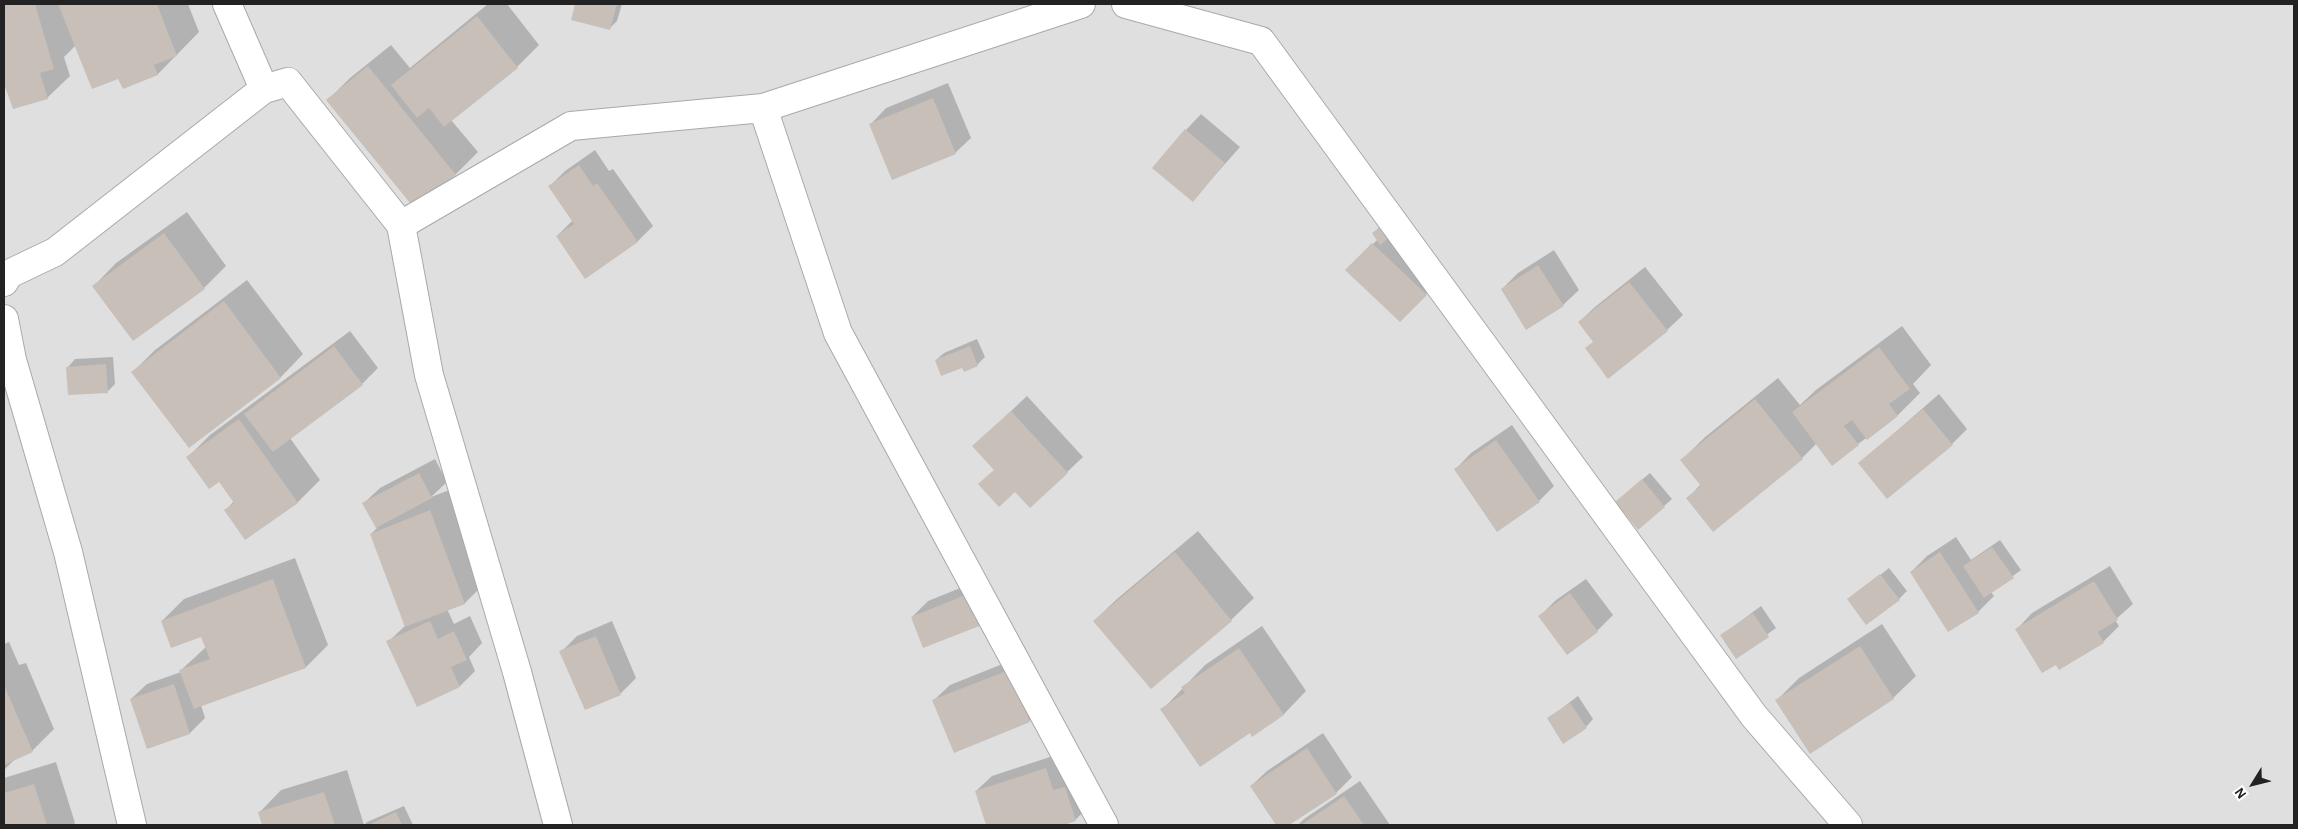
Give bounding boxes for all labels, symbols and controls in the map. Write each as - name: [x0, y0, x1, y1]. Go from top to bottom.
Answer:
- north arrow: [2228, 759, 2278, 809]
- text: N: [2232, 785, 2249, 801]

